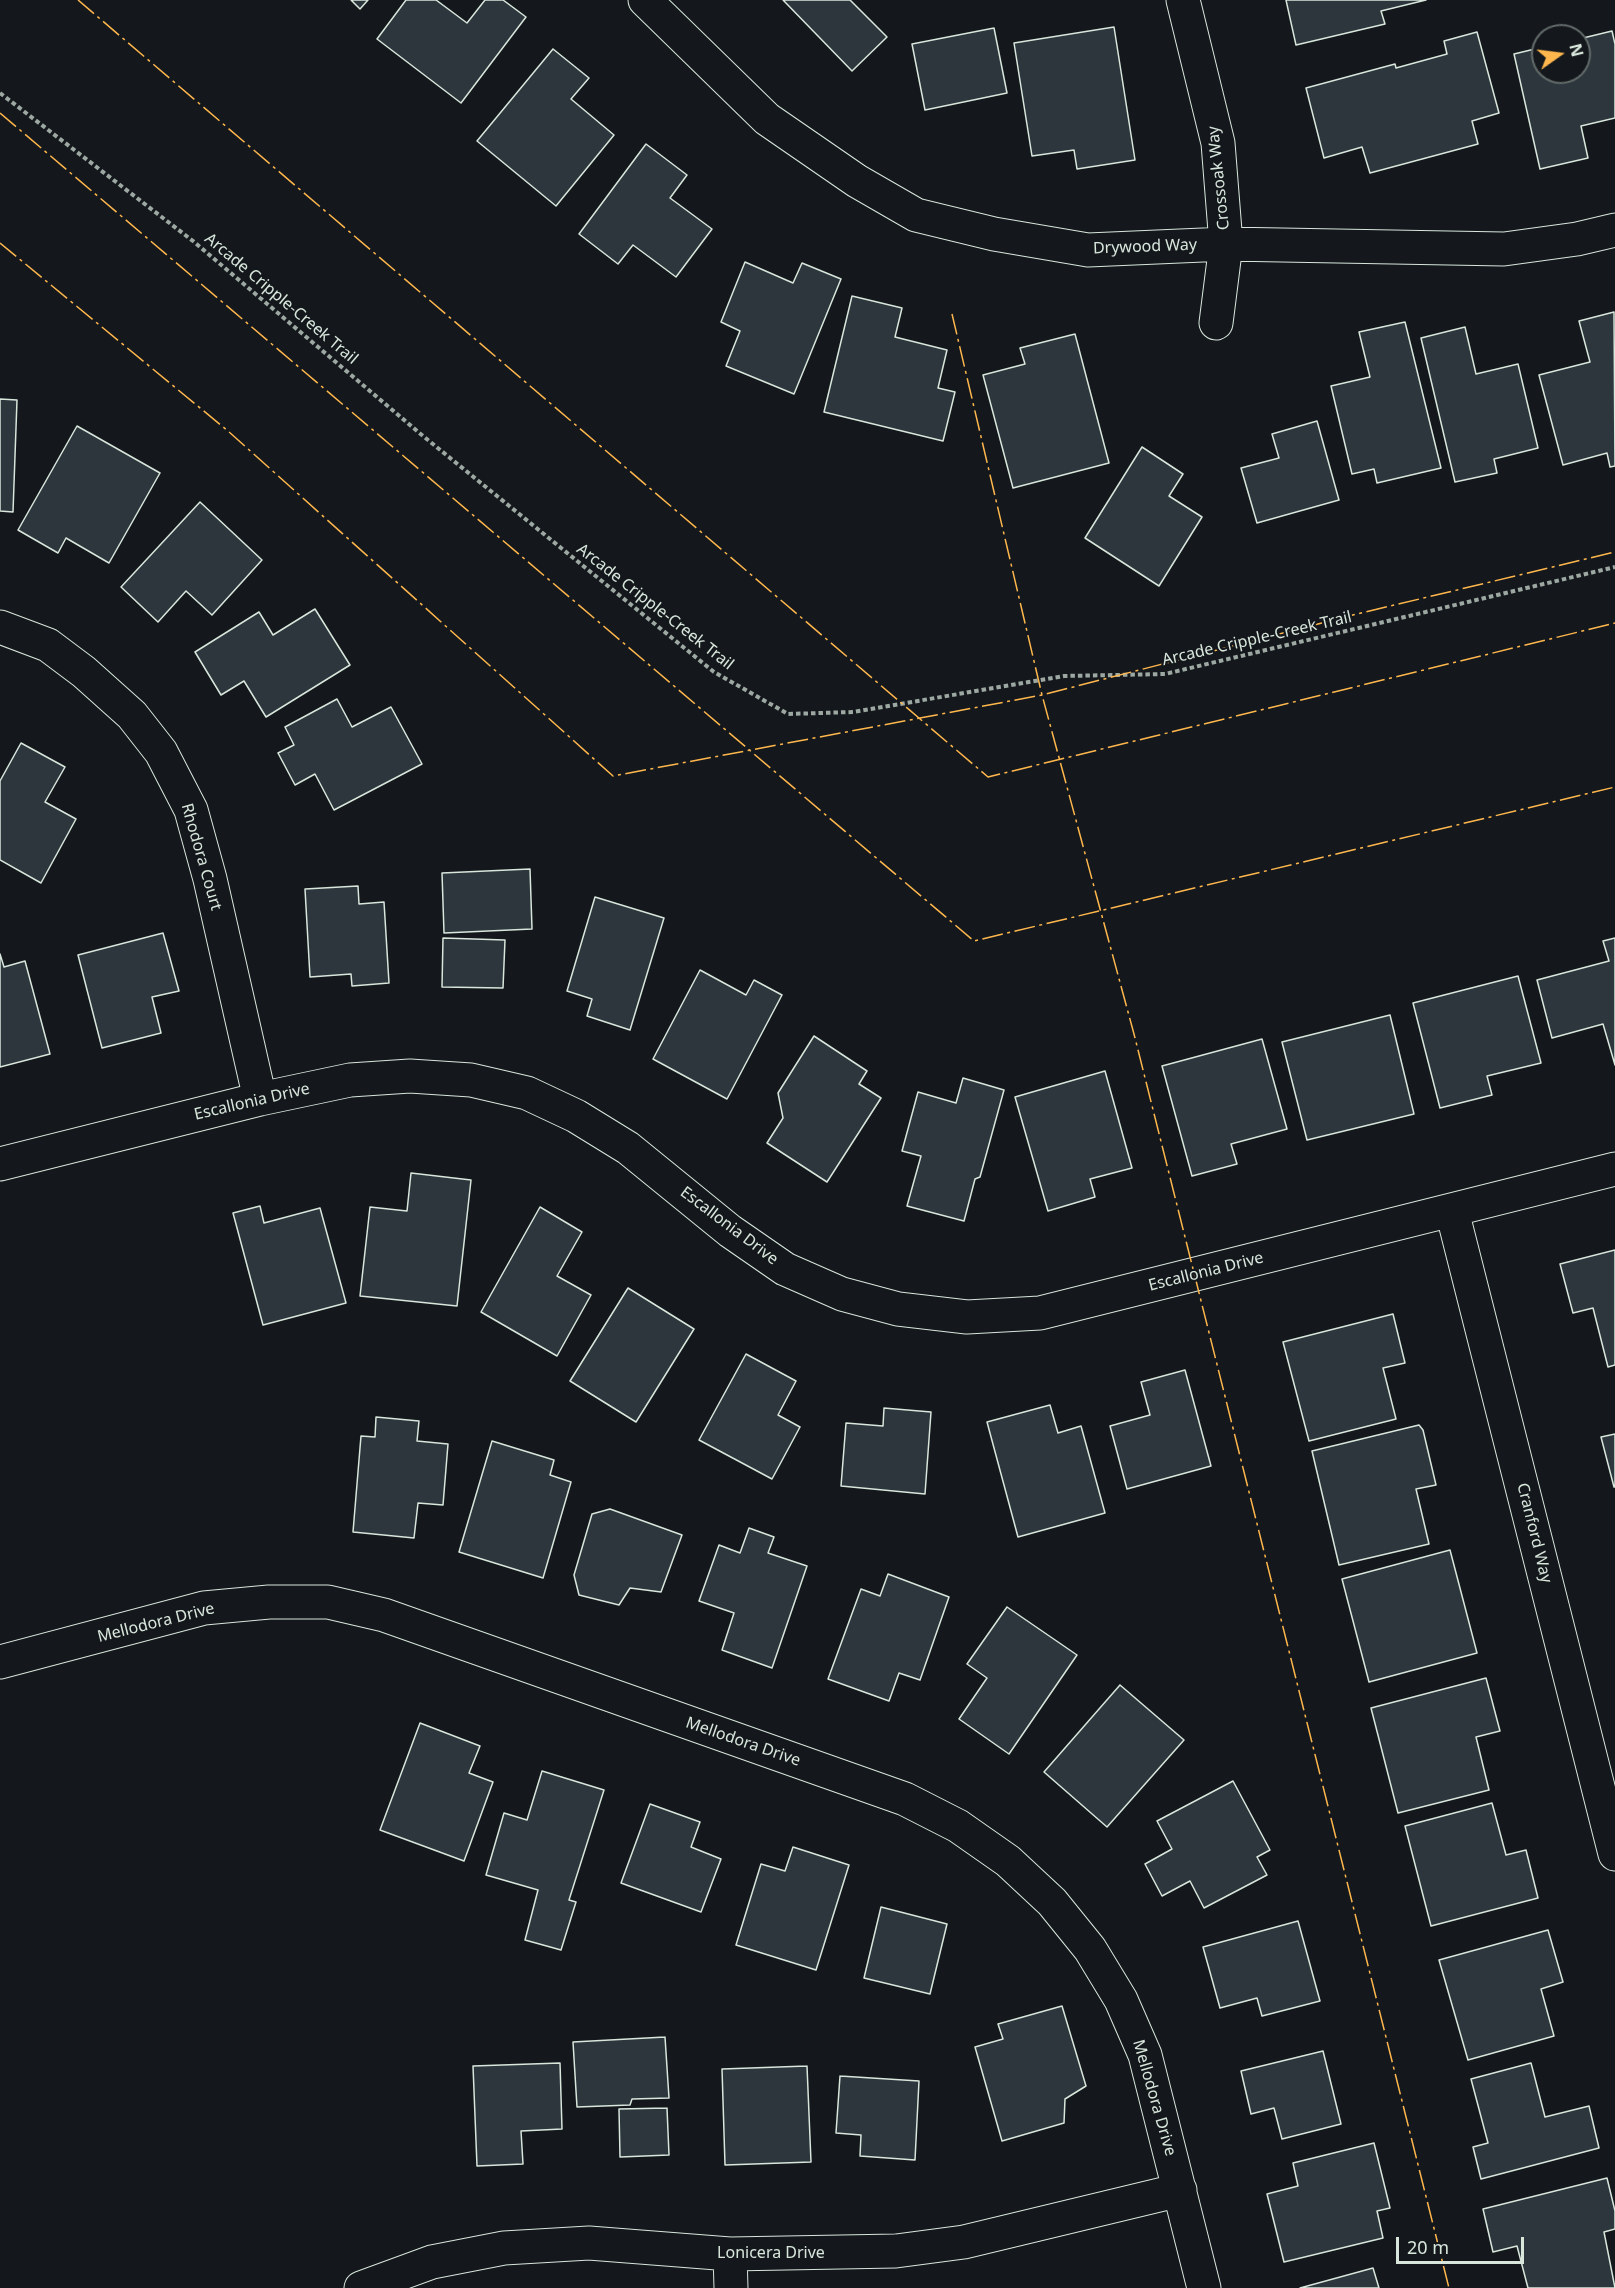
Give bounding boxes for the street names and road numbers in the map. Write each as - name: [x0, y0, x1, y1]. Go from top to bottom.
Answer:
- street label: Crossoak Way: [1204, 125, 1234, 231]
- street label: Arcade Cripple-Creek Trail: [201, 229, 361, 369]
- street label: Drywood Way: [1093, 236, 1197, 258]
- street label: Arcade Cripple-Creek Trail: [573, 540, 737, 674]
- street label: Arcade Cripple-Creek Trail: [1160, 608, 1354, 670]
- street label: Rhodora Court: [177, 801, 225, 913]
- street label: Escallonia Drive: [192, 1079, 312, 1125]
- street label: Escallonia Drive: [676, 1183, 782, 1269]
- street label: Escallonia Drive: [1146, 1248, 1266, 1296]
- street label: Cranford Way: [1512, 1481, 1556, 1585]
- street label: Mellodora Drive: [95, 1599, 217, 1647]
- street label: Mellodora Drive: [683, 1713, 803, 1771]
- street label: Mellodora Drive: [1128, 2038, 1180, 2158]
- street label: Lonicera Drive: [717, 2243, 825, 2263]

